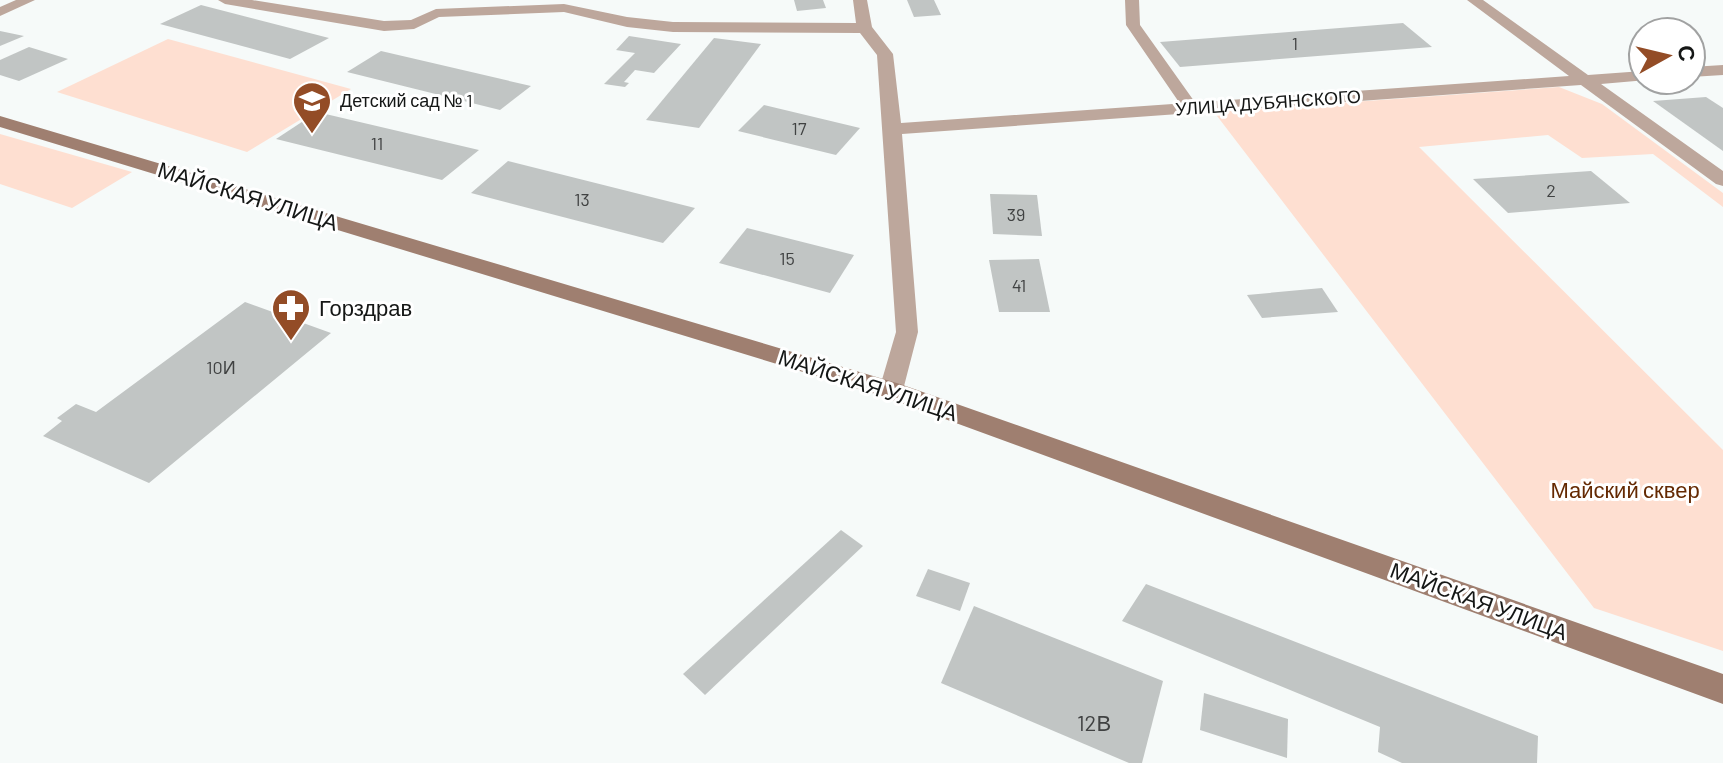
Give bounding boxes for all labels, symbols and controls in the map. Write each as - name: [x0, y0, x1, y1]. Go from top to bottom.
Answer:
- north arrow: [1627, 16, 1707, 96]
- house number: 1: [1292, 32, 1298, 54]
- text: С: [1674, 43, 1702, 63]
- school or university icon: Детский сад № 1: [291, 80, 333, 135]
- street label: УЛИЦА ДУБЯНСКОГО: [1174, 85, 1361, 119]
- place label: Детский сад № 1: [340, 89, 473, 111]
- house number: 17: [792, 117, 807, 139]
- house number: 11: [371, 132, 383, 154]
- street label: МАЙСКАЯ УЛИЦА: [155, 155, 342, 236]
- house number: 2: [1546, 179, 1556, 201]
- house number: 13: [574, 188, 590, 210]
- house number: 39: [1007, 203, 1025, 225]
- house number: 15: [779, 247, 795, 269]
- house number: 41: [1012, 274, 1026, 296]
- pharmacy icon: Горздрав: [270, 287, 312, 342]
- place label: Горздрав: [319, 294, 412, 321]
- street label: МАЙСКАЯ УЛИЦА: [775, 343, 962, 426]
- house number: 10И: [206, 356, 236, 378]
- park label: Майский сквер: [1550, 476, 1700, 503]
- street label: МАЙСКАЯ УЛИЦА: [1387, 556, 1572, 645]
- house number: 12В: [1077, 709, 1111, 735]

